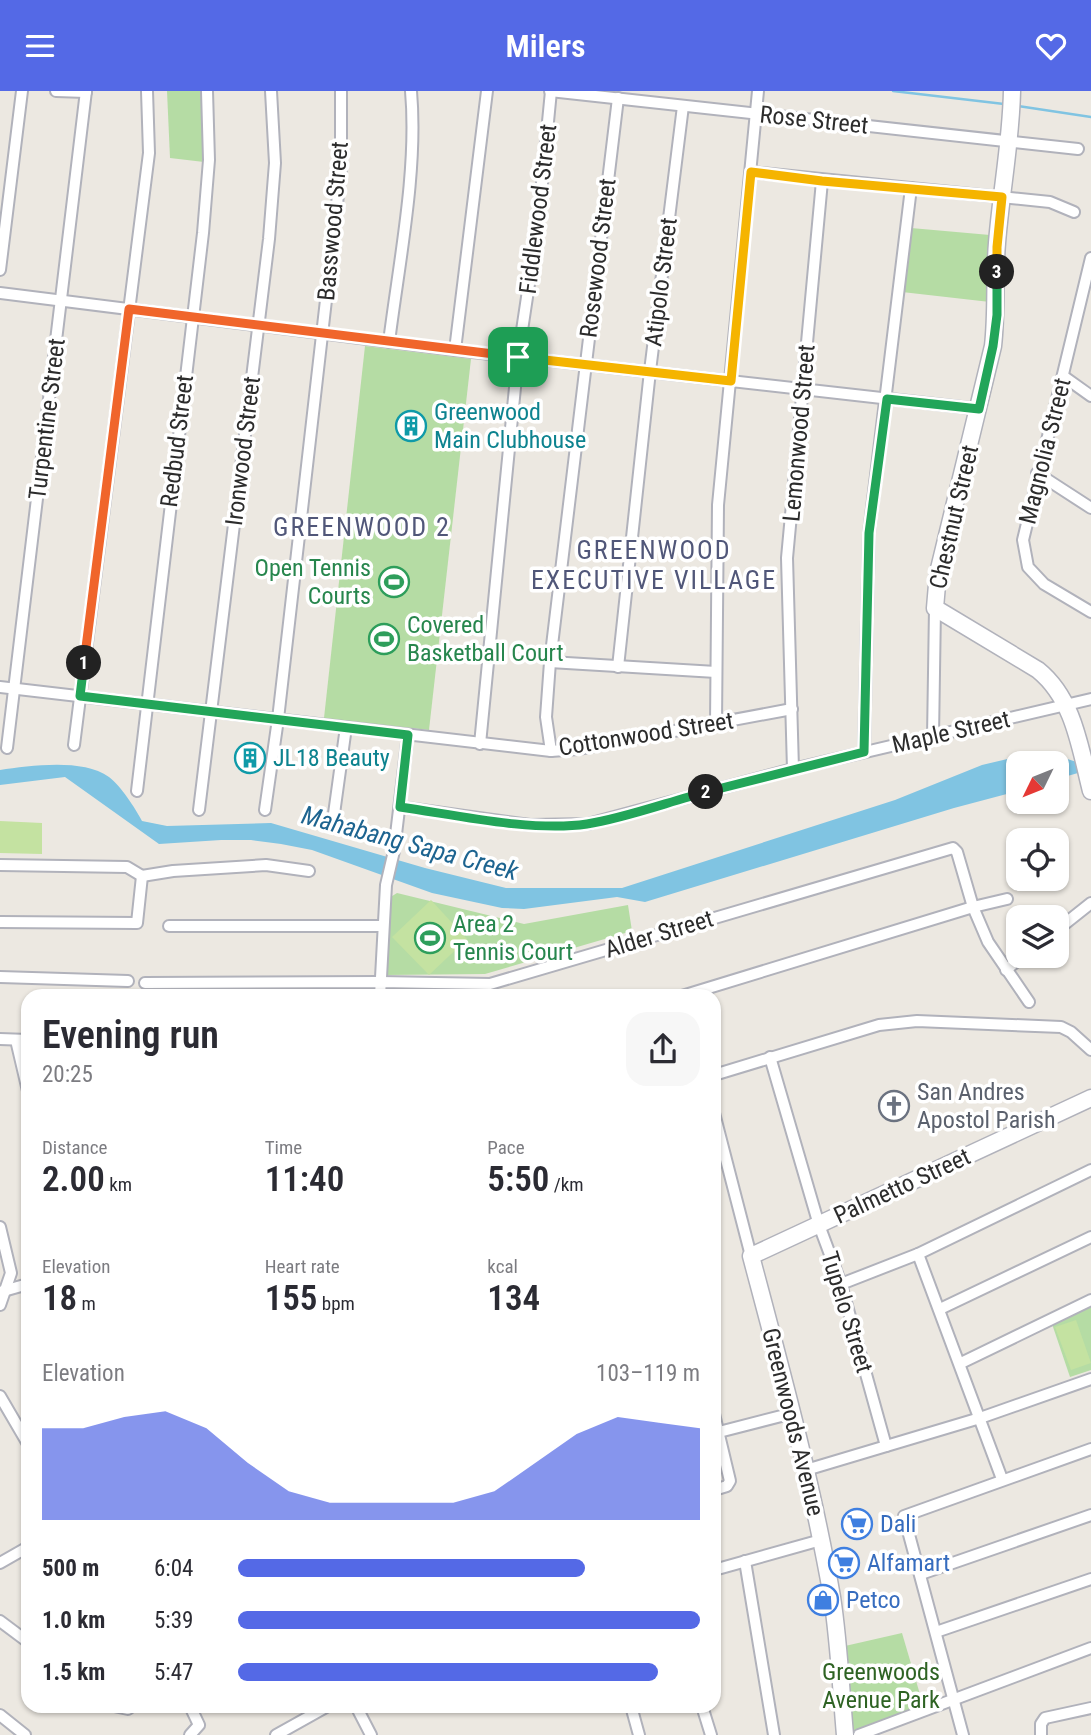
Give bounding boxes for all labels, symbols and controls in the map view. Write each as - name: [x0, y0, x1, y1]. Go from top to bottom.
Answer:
- icon: menu: [21, 27, 59, 65]
- text: Milers: [505, 27, 586, 65]
- icon: heart: [1032, 27, 1070, 65]
- street label: Rose Street: [758, 100, 870, 140]
- street label: Fiddlewood Street: [514, 122, 562, 296]
- street label: Basswood Street: [312, 140, 354, 302]
- street label: Rosewood Street: [574, 177, 622, 339]
- street label: Atipolo Street: [639, 216, 683, 348]
- pin: 3: [979, 255, 1014, 289]
- text: 3: [992, 260, 1001, 283]
- pin: [488, 327, 548, 387]
- street label: Turpentine Street: [23, 337, 71, 501]
- icon: arrive: [499, 338, 537, 376]
- street label: Lemonwood Street: [777, 343, 821, 523]
- street label: Redbud Street: [155, 373, 199, 509]
- street label: Ironwood Street: [220, 375, 266, 527]
- street label: Magnolia Street: [1013, 375, 1077, 527]
- place label: Greenwood Main Clubhouse: [434, 398, 586, 454]
- building icon: Greenwood Main Clubhouse: [394, 409, 428, 443]
- street label: Chestnut Street: [924, 442, 984, 592]
- district label: GREENWOOD 2: [273, 512, 451, 542]
- district label: GREENWOOD EXECUTIVE VILLAGE: [531, 535, 777, 595]
- place label: Open Tennis Courts: [255, 554, 371, 610]
- sports icon: Open Tennis Courts: [377, 565, 411, 599]
- place label: Covered Basketball Court: [407, 611, 564, 667]
- sports icon: Covered Basketball Court: [367, 622, 401, 656]
- pin: 1: [66, 645, 102, 681]
- text: 1: [79, 651, 88, 674]
- street label: Maple Street: [889, 705, 1013, 759]
- street label: Cottonwood Street: [557, 706, 735, 762]
- building icon: JL18 Beauty: [233, 741, 267, 775]
- place label: JL18 Beauty: [273, 744, 390, 772]
- north arrow: [1006, 751, 1069, 814]
- map controls: [1006, 751, 1069, 968]
- pin: 2: [688, 775, 724, 809]
- text: 2: [701, 780, 710, 803]
- water label: Mahabang Sapa Creek: [298, 800, 522, 886]
- button: locate: [1006, 828, 1069, 891]
- street label: Alder Street: [602, 904, 716, 964]
- button: layers: [1006, 905, 1069, 968]
- place label: Area 2 Tennis Court: [453, 910, 573, 966]
- sports icon: Area 2 Tennis Court: [413, 921, 447, 955]
- button: share: [626, 1012, 700, 1086]
- text: Evening run: [42, 1013, 219, 1057]
- text: 20:25: [42, 1061, 93, 1088]
- place label: San Andres Apostol Parish: [917, 1078, 1056, 1134]
- church icon: San Andres Apostol Parish: [877, 1089, 911, 1123]
- text: Distance: [42, 1136, 107, 1159]
- text: Time: [265, 1136, 302, 1159]
- text: Pace: [487, 1136, 525, 1159]
- street label: Palmetto Street: [829, 1142, 975, 1230]
- text: 2.00: [42, 1159, 105, 1200]
- text: 11:40: [265, 1159, 344, 1200]
- text: 5:50: [487, 1159, 549, 1200]
- text: km: [105, 1173, 132, 1196]
- text: /km: [549, 1173, 584, 1196]
- street label: Tupelo Street: [815, 1248, 879, 1376]
- text: Elevation: [42, 1255, 110, 1278]
- text: Heart rate: [265, 1255, 340, 1278]
- text: kcal: [487, 1255, 518, 1278]
- text: 18: [42, 1278, 77, 1319]
- text: 155: [265, 1278, 317, 1319]
- text: 134: [487, 1278, 540, 1319]
- text: m: [77, 1292, 96, 1315]
- text: bpm: [317, 1292, 355, 1315]
- street label: Greenwoods Avenue: [756, 1325, 830, 1519]
- text: Elevation: [42, 1360, 125, 1387]
- text: 103–119 m: [596, 1360, 700, 1387]
- supermarket icon: Dali: [840, 1507, 874, 1541]
- place label: Dali: [880, 1510, 916, 1538]
- supermarket icon: Alfamart: [827, 1546, 861, 1580]
- place label: Alfamart: [867, 1549, 950, 1577]
- text: 500 m: [42, 1555, 99, 1582]
- text: 6:04: [154, 1555, 193, 1582]
- shop icon: Petco: [806, 1583, 840, 1617]
- place label: Petco: [846, 1586, 901, 1614]
- text: 1.0 km: [42, 1607, 105, 1634]
- text: 5:39: [154, 1607, 193, 1634]
- park label: Greenwoods Avenue Park: [822, 1658, 940, 1714]
- text: 1.5 km: [42, 1659, 105, 1686]
- text: 5:47: [154, 1659, 193, 1686]

